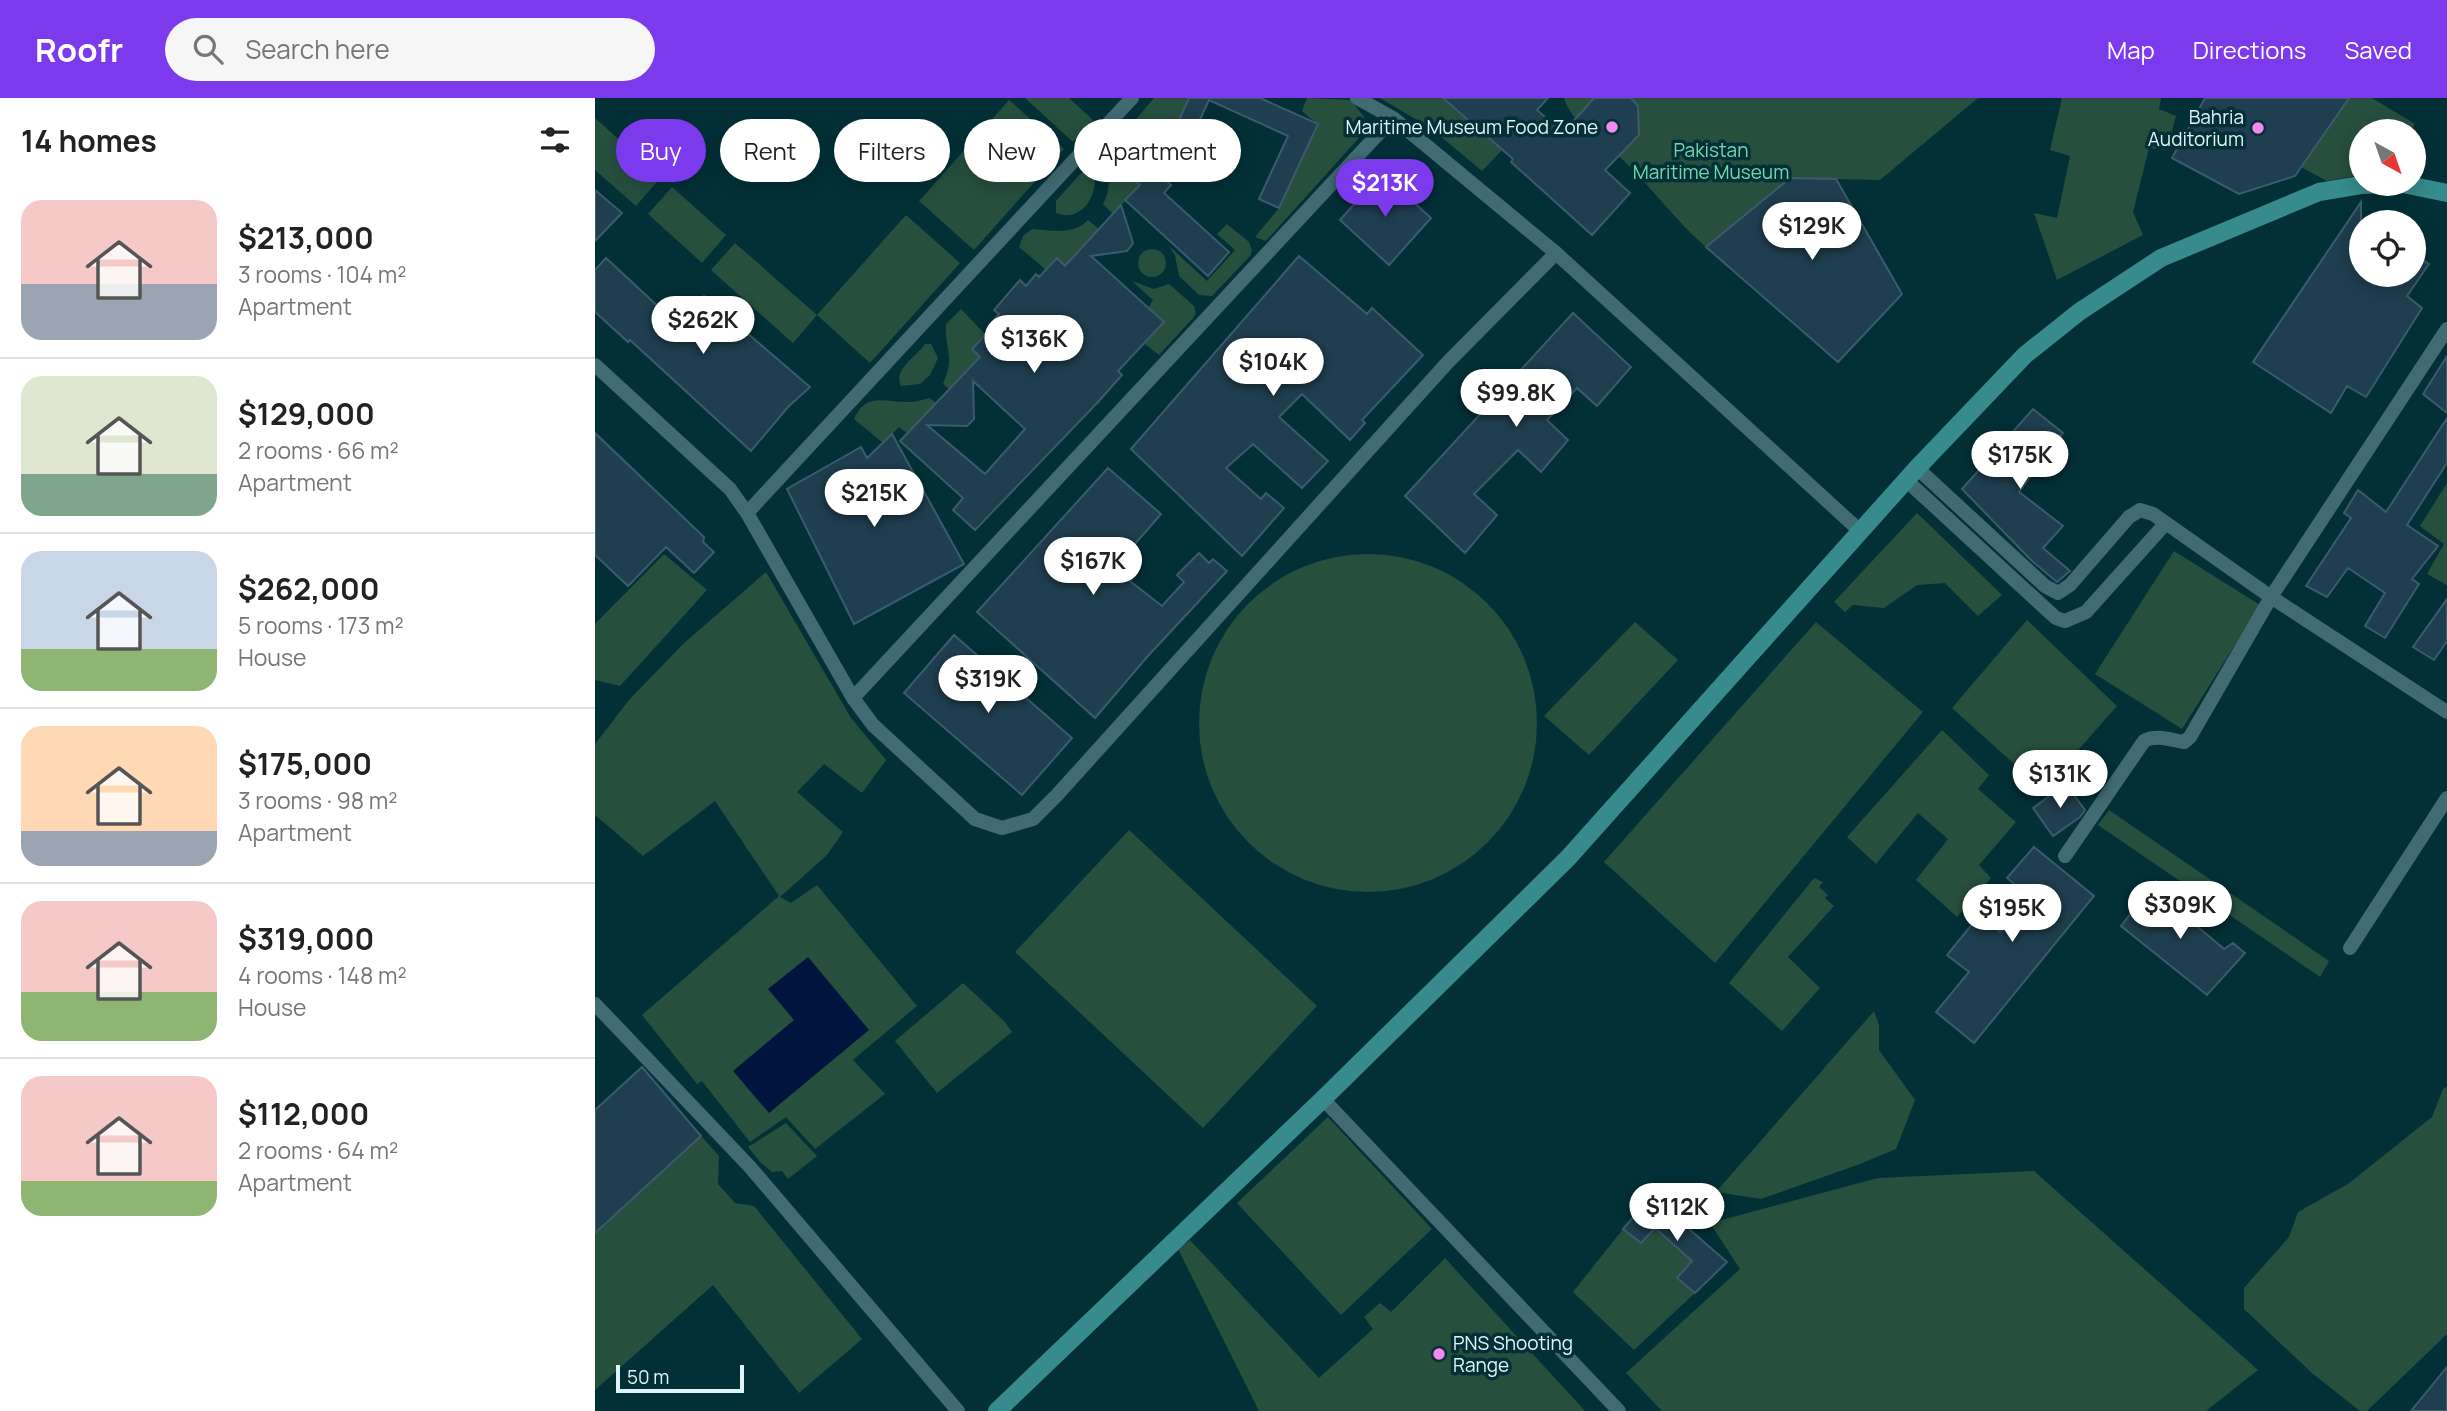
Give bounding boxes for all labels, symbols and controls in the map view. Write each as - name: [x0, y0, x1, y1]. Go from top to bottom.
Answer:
- search box: [165, 18, 655, 81]
- text: Roofr: [35, 27, 123, 72]
- icon: search: [189, 30, 227, 68]
- text: Search here: [245, 31, 390, 67]
- text: Map: [2107, 33, 2155, 66]
- text: Directions: [2193, 33, 2306, 66]
- text: Saved: [2344, 33, 2412, 66]
- place label: Bahria Auditorium: [2148, 104, 2244, 152]
- place label: Maritime Museum Food Zone: [1346, 114, 1598, 140]
- chip: Buy: [616, 119, 706, 182]
- chip: Rent: [720, 119, 820, 182]
- chip: Filters: [834, 119, 950, 182]
- chip: New: [964, 119, 1060, 182]
- chip: Apartment: [1074, 119, 1241, 182]
- marker: Maritime Museum Food Zone: [1604, 119, 1620, 135]
- north arrow: [2349, 119, 2425, 196]
- map controls: [2349, 119, 2426, 287]
- text: 14 homes: [21, 120, 157, 161]
- marker: Bahria Auditorium: [2250, 120, 2266, 136]
- icon: filters: [536, 121, 574, 159]
- park label: Pakistan Maritime Museum: [1633, 137, 1789, 185]
- pin: $213K: [1336, 159, 1434, 219]
- text: $213K: [1352, 166, 1418, 198]
- pin: $129K: [1763, 202, 1861, 262]
- text: $129K: [1778, 209, 1846, 241]
- button: locate: [2349, 210, 2426, 287]
- text: $213,000: [238, 217, 374, 258]
- icon: home: [77, 228, 161, 312]
- text: 3 rooms · 104 m²: [238, 258, 406, 290]
- text: Apartment: [238, 290, 352, 322]
- pin: $262K: [654, 296, 752, 356]
- text: $262K: [667, 303, 739, 335]
- pin: $136K: [985, 316, 1083, 375]
- text: $136K: [1000, 322, 1068, 354]
- pin: $104K: [1224, 338, 1322, 398]
- text: $104K: [1239, 345, 1307, 377]
- pin: $99.8K: [1459, 370, 1573, 429]
- text: $99.8K: [1477, 376, 1555, 408]
- text: $129,000: [238, 393, 375, 434]
- icon: home: [77, 404, 161, 488]
- pin: $175K: [1971, 432, 2069, 491]
- text: 2 rooms · 66 m²: [238, 434, 399, 466]
- text: $175K: [1987, 438, 2053, 470]
- text: Apartment: [238, 466, 352, 498]
- pin: $215K: [825, 470, 923, 529]
- text: $215K: [841, 476, 907, 508]
- pin: $167K: [1044, 538, 1142, 597]
- text: $167K: [1060, 544, 1126, 576]
- text: $262,000: [238, 568, 380, 609]
- icon: home: [77, 579, 161, 663]
- text: 5 rooms · 173 m²: [238, 609, 404, 641]
- text: House: [238, 641, 307, 673]
- pin: $319K: [939, 656, 1037, 715]
- text: $319K: [954, 662, 1022, 694]
- text: $175,000: [238, 743, 372, 784]
- pin: $131K: [2011, 750, 2109, 810]
- icon: home: [77, 754, 161, 838]
- text: $131K: [2029, 757, 2091, 789]
- text: 3 rooms · 98 m²: [238, 784, 398, 816]
- text: Apartment: [238, 816, 352, 848]
- pin: $309K: [2131, 882, 2229, 941]
- pin: $195K: [1963, 884, 2061, 944]
- text: $309K: [2144, 888, 2216, 920]
- text: $195K: [1978, 891, 2046, 923]
- text: $319,000: [238, 918, 374, 959]
- icon: home: [77, 929, 161, 1013]
- text: 4 rooms · 148 m²: [238, 959, 407, 991]
- text: House: [238, 991, 307, 1023]
- text: $112,000: [238, 1093, 369, 1134]
- icon: home: [77, 1104, 161, 1188]
- text: 2 rooms · 64 m²: [238, 1134, 398, 1166]
- text: Apartment: [238, 1166, 352, 1198]
- pin: $112K: [1628, 1184, 1726, 1243]
- text: $112K: [1645, 1190, 1709, 1222]
- place label: PNS Shooting Range: [1453, 1330, 1573, 1378]
- marker: PNS Shooting Range: [1431, 1346, 1447, 1362]
- scale bar: [616, 1362, 744, 1394]
- text: 50 m: [627, 1364, 669, 1390]

